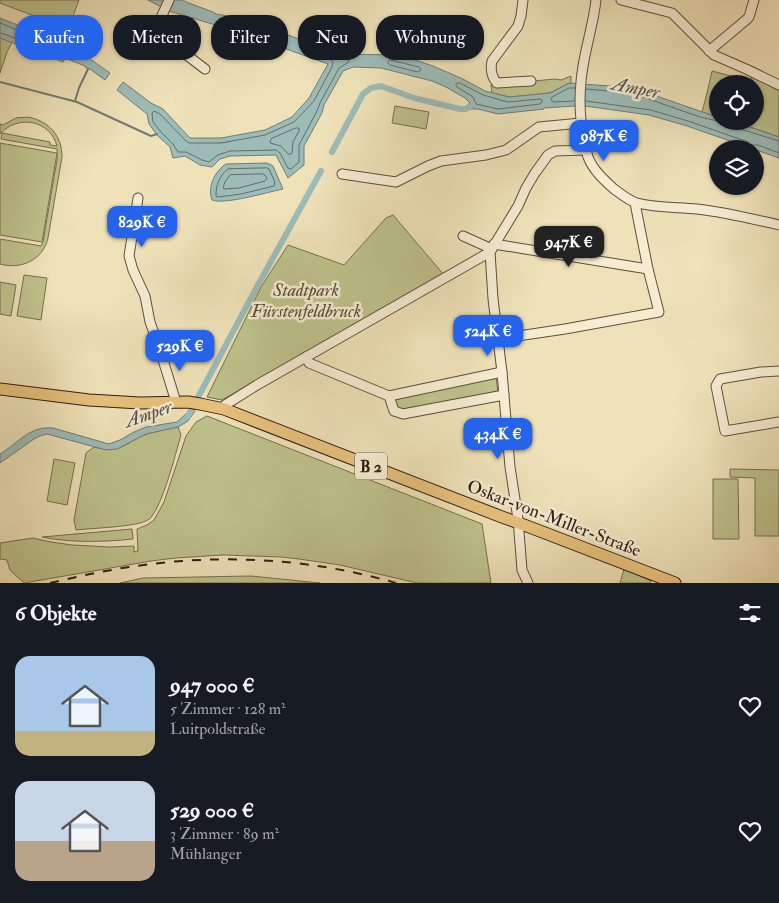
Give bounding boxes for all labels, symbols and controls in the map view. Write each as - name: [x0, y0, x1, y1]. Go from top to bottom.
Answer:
- chip: Kaufen: [15, 15, 103, 60]
- chip: Mieten: [113, 15, 201, 60]
- chip: Filter: [211, 15, 288, 60]
- chip: Neu: [298, 15, 366, 60]
- chip: Wohnung: [376, 15, 484, 60]
- water label: Amper: [608, 71, 663, 105]
- map controls: [709, 75, 764, 195]
- button: locate: [709, 75, 764, 130]
- pin: 987K €: [563, 120, 645, 162]
- text: 987K €: [581, 126, 627, 146]
- button: layers: [709, 140, 764, 195]
- pin: 829K €: [101, 206, 183, 248]
- text: 829K €: [118, 212, 166, 232]
- pin: 947K €: [528, 226, 610, 268]
- text: 947K €: [545, 232, 593, 252]
- park label: Stadtpark Fürstenfeldbruck: [250, 279, 361, 323]
- pin: 524K €: [447, 314, 529, 357]
- text: 524K €: [464, 321, 512, 341]
- pin: 529K €: [139, 330, 221, 372]
- text: 529K €: [156, 336, 204, 356]
- water label: Amper: [120, 394, 176, 434]
- pin: 434K €: [457, 418, 539, 460]
- text: 434K €: [474, 424, 522, 444]
- road number: B 2: [355, 452, 387, 480]
- street label: Oskar-von-Miller-Straße: [464, 475, 645, 562]
- icon: filters: [736, 599, 764, 627]
- text: 6 Objekte: [15, 600, 96, 627]
- text: 947 000 €: [170, 672, 255, 699]
- icon: home: [55, 676, 115, 736]
- icon: heart: [736, 692, 764, 720]
- text: 5 Zimmer · 128 m²: [170, 699, 286, 719]
- text: Luitpoldstraße: [170, 719, 265, 739]
- text: 529 000 €: [170, 797, 254, 824]
- icon: home: [55, 801, 115, 861]
- icon: heart: [736, 817, 764, 845]
- text: 3 Zimmer · 89 m²: [170, 824, 279, 844]
- text: Mühlanger: [170, 844, 241, 864]

